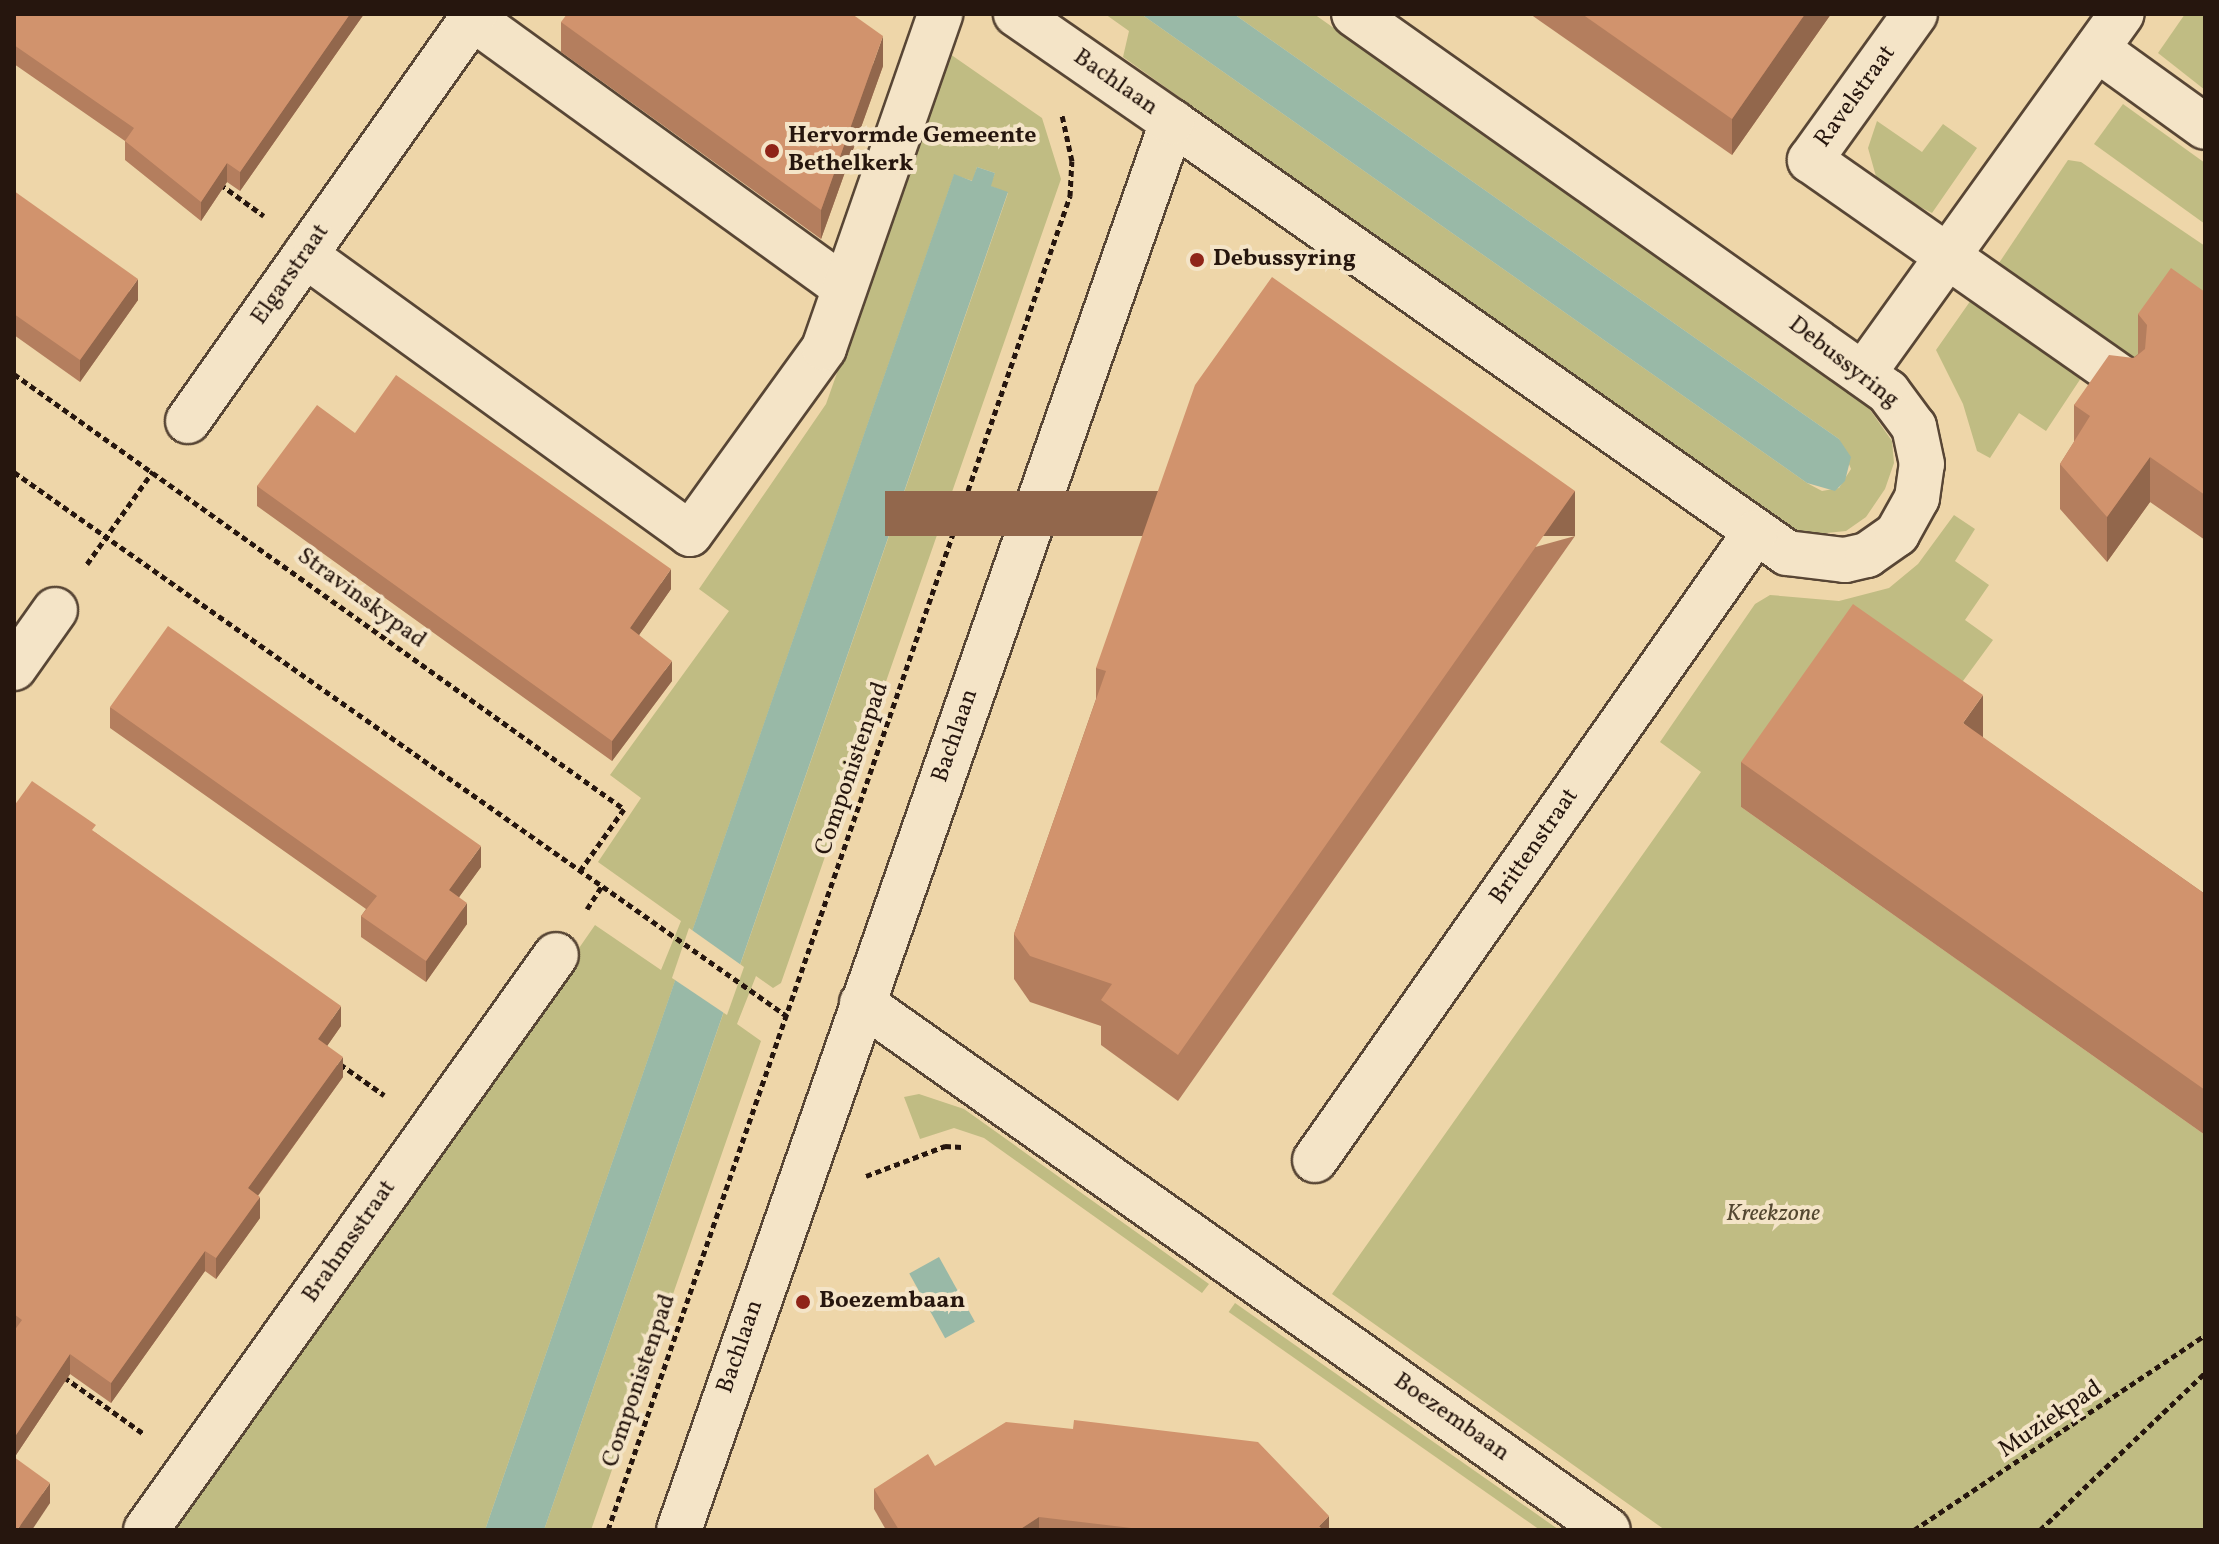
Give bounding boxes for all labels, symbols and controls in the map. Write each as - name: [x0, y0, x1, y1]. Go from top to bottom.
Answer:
- street label: Ravelstraat: [1809, 40, 1903, 154]
- street label: Bachlaan: [1067, 43, 1163, 123]
- place label: Hervormde Gemeente Bethelkerk: [788, 123, 1036, 179]
- marker: Hervormde Gemeente Bethelkerk: [763, 142, 781, 160]
- street label: Elgarstraat: [246, 219, 336, 331]
- place label: Debussyring: [1213, 246, 1356, 274]
- marker: Debussyring: [1188, 251, 1206, 269]
- street label: Debussyring: [1782, 311, 1904, 415]
- street label: Stravinskypad: [291, 542, 431, 656]
- street label: Componistenpad: [810, 679, 896, 859]
- street label: Bachlaan: [927, 686, 985, 786]
- street label: Brittenstraat: [1484, 783, 1586, 911]
- street label: Brahmsstraat: [297, 1175, 403, 1309]
- park label: Kreekzone: [1726, 1201, 1820, 1229]
- place label: Boezembaan: [819, 1288, 965, 1316]
- street label: Componistenpad: [597, 1291, 683, 1471]
- marker: Boezembaan: [794, 1293, 812, 1311]
- street label: Bachlaan: [712, 1297, 770, 1397]
- street label: Boezembaan: [1387, 1367, 1515, 1469]
- street label: Muziekpad: [1994, 1375, 2108, 1465]

